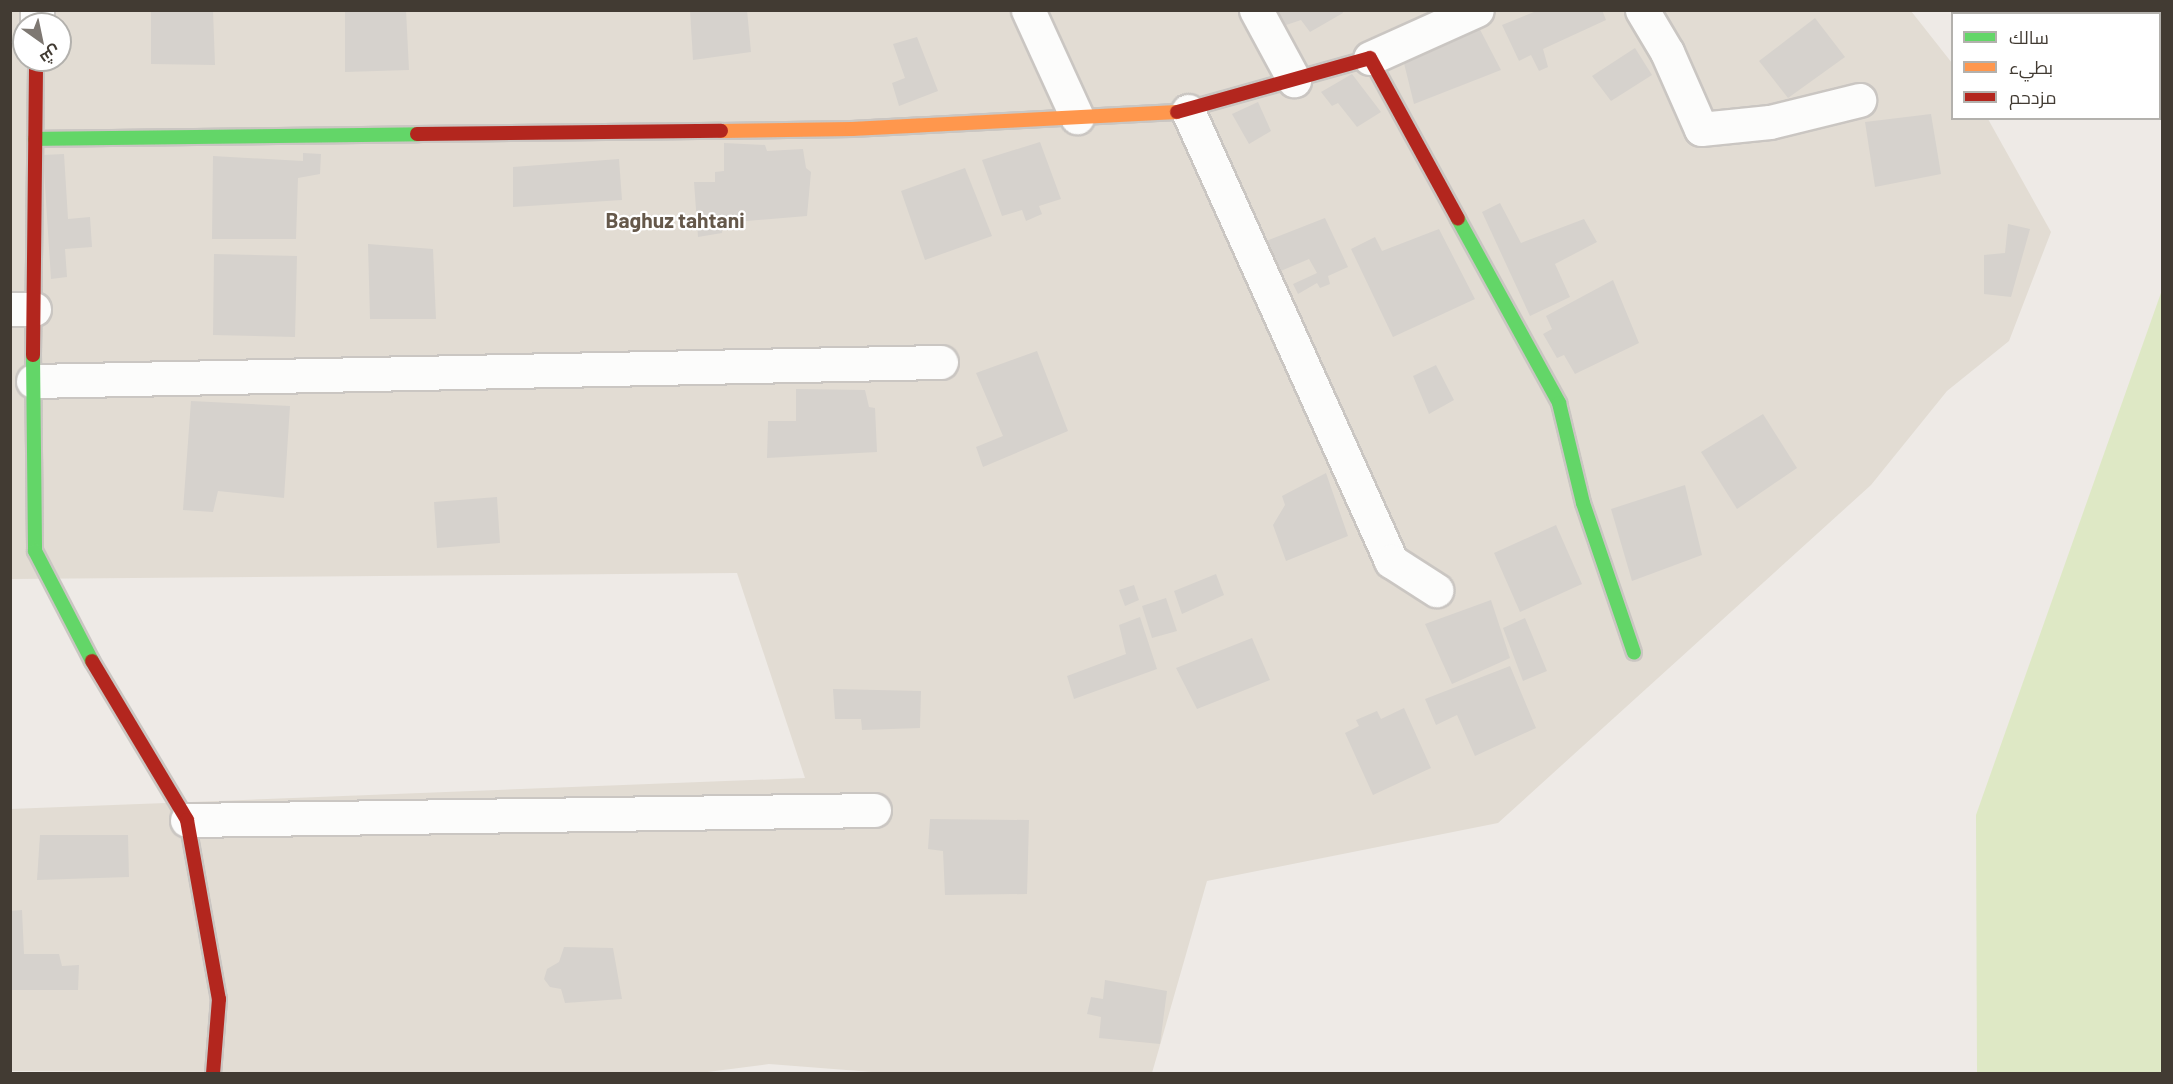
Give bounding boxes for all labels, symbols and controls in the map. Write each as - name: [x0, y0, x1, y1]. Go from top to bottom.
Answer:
- north arrow: [12, 12, 72, 72]
- legend: [1951, 12, 2161, 120]
- text: سالك: [2009, 26, 2049, 48]
- text: ش: [37, 42, 65, 69]
- text: بطيء: [2009, 56, 2053, 78]
- text: مزدحم: [2009, 86, 2057, 108]
- district label: Baghuz tahtani: [606, 207, 744, 233]

